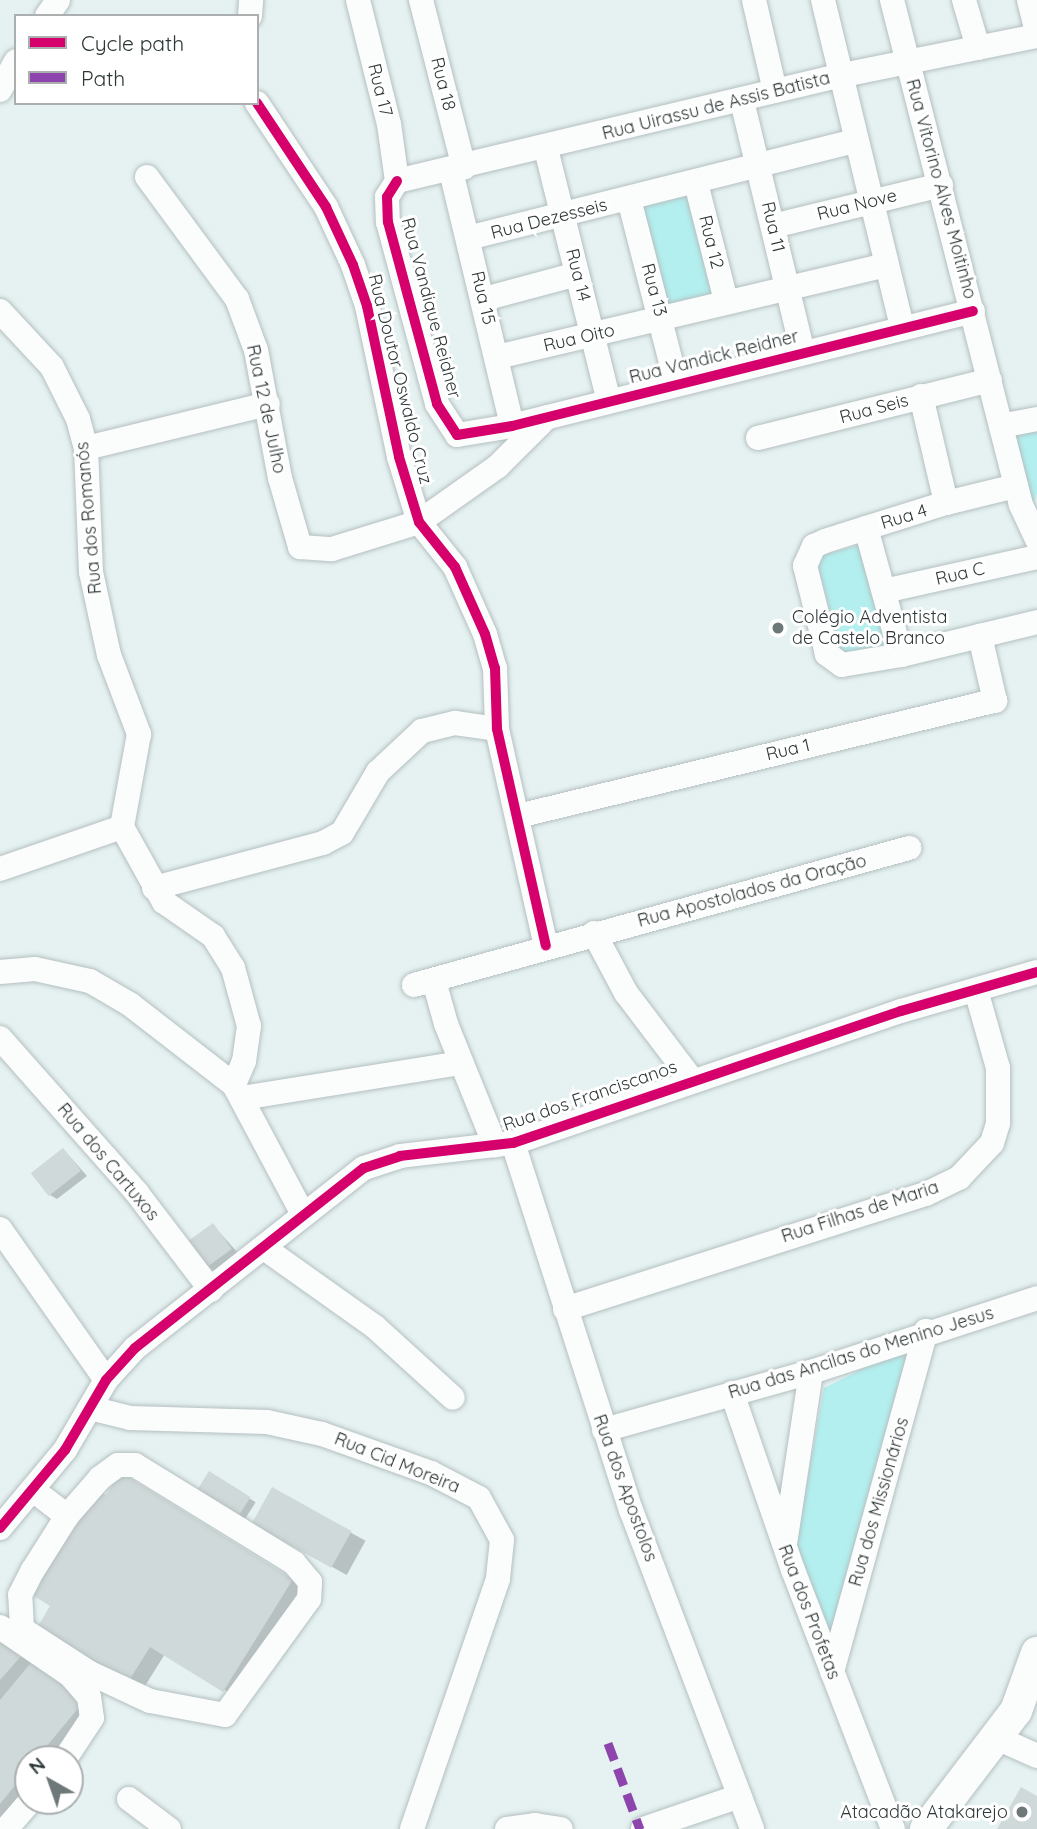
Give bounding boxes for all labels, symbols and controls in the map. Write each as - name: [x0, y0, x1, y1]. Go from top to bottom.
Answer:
- legend: [14, 14, 259, 105]
- text: Cycle path: [81, 30, 184, 56]
- street label: Rua 18: [426, 55, 460, 113]
- street label: Rua 17: [363, 61, 397, 119]
- text: Path: [81, 65, 125, 91]
- street label: Rua Uirassu de Assis Batista: [600, 67, 832, 145]
- street label: Rua Vitorino Alves Moitinho: [901, 77, 981, 301]
- street label: Rua Nove: [815, 185, 899, 225]
- street label: Rua Dezesseis: [489, 194, 609, 244]
- street label: Rua 11: [757, 200, 789, 254]
- street label: Rua 12: [694, 213, 728, 271]
- street label: Rua Vandique Reidner: [396, 215, 466, 401]
- street label: Rua 14: [561, 246, 595, 304]
- street label: Rua 13: [637, 261, 671, 319]
- street label: Rua 15: [466, 269, 500, 327]
- street label: Rua Doutor Oswaldo Cruz: [363, 272, 437, 486]
- street label: Rua Oito: [541, 319, 617, 357]
- street label: Rua Vandick Reidner: [627, 325, 801, 389]
- street label: Rua 12 de Julho: [242, 343, 290, 475]
- street label: Rua Seis: [837, 389, 911, 429]
- street label: Rua dos Romanós: [72, 441, 106, 595]
- street label: Rua 4: [878, 500, 930, 534]
- street label: Rua C: [933, 558, 987, 590]
- place label: Colégio Adventista de Castelo Branco: [792, 607, 948, 650]
- marker: Colégio Adventista de Castelo Branco: [770, 620, 786, 636]
- street label: Rua 1: [764, 734, 812, 766]
- street label: Rua Apostolados da Oração: [635, 850, 869, 932]
- street label: Rua dos Franciscanos: [500, 1056, 680, 1136]
- street label: Rua dos Cartuxos: [53, 1099, 163, 1225]
- street label: Rua Filhas de Maria: [779, 1176, 941, 1248]
- street label: Rua das Ancilas do Menino Jesus: [726, 1302, 996, 1404]
- street label: Rua dos Apostolos: [588, 1411, 662, 1565]
- street label: Rua dos Missionários: [845, 1415, 913, 1589]
- street label: Rua Cid Moreira: [331, 1428, 463, 1498]
- street label: Rua dos Profetas: [773, 1542, 845, 1682]
- north arrow: [14, 1745, 84, 1815]
- text: N: [24, 1752, 50, 1779]
- place label: Atacadão Atakarejo: [840, 1801, 1008, 1823]
- marker: Atacadão Atakarejo: [1014, 1804, 1030, 1820]

